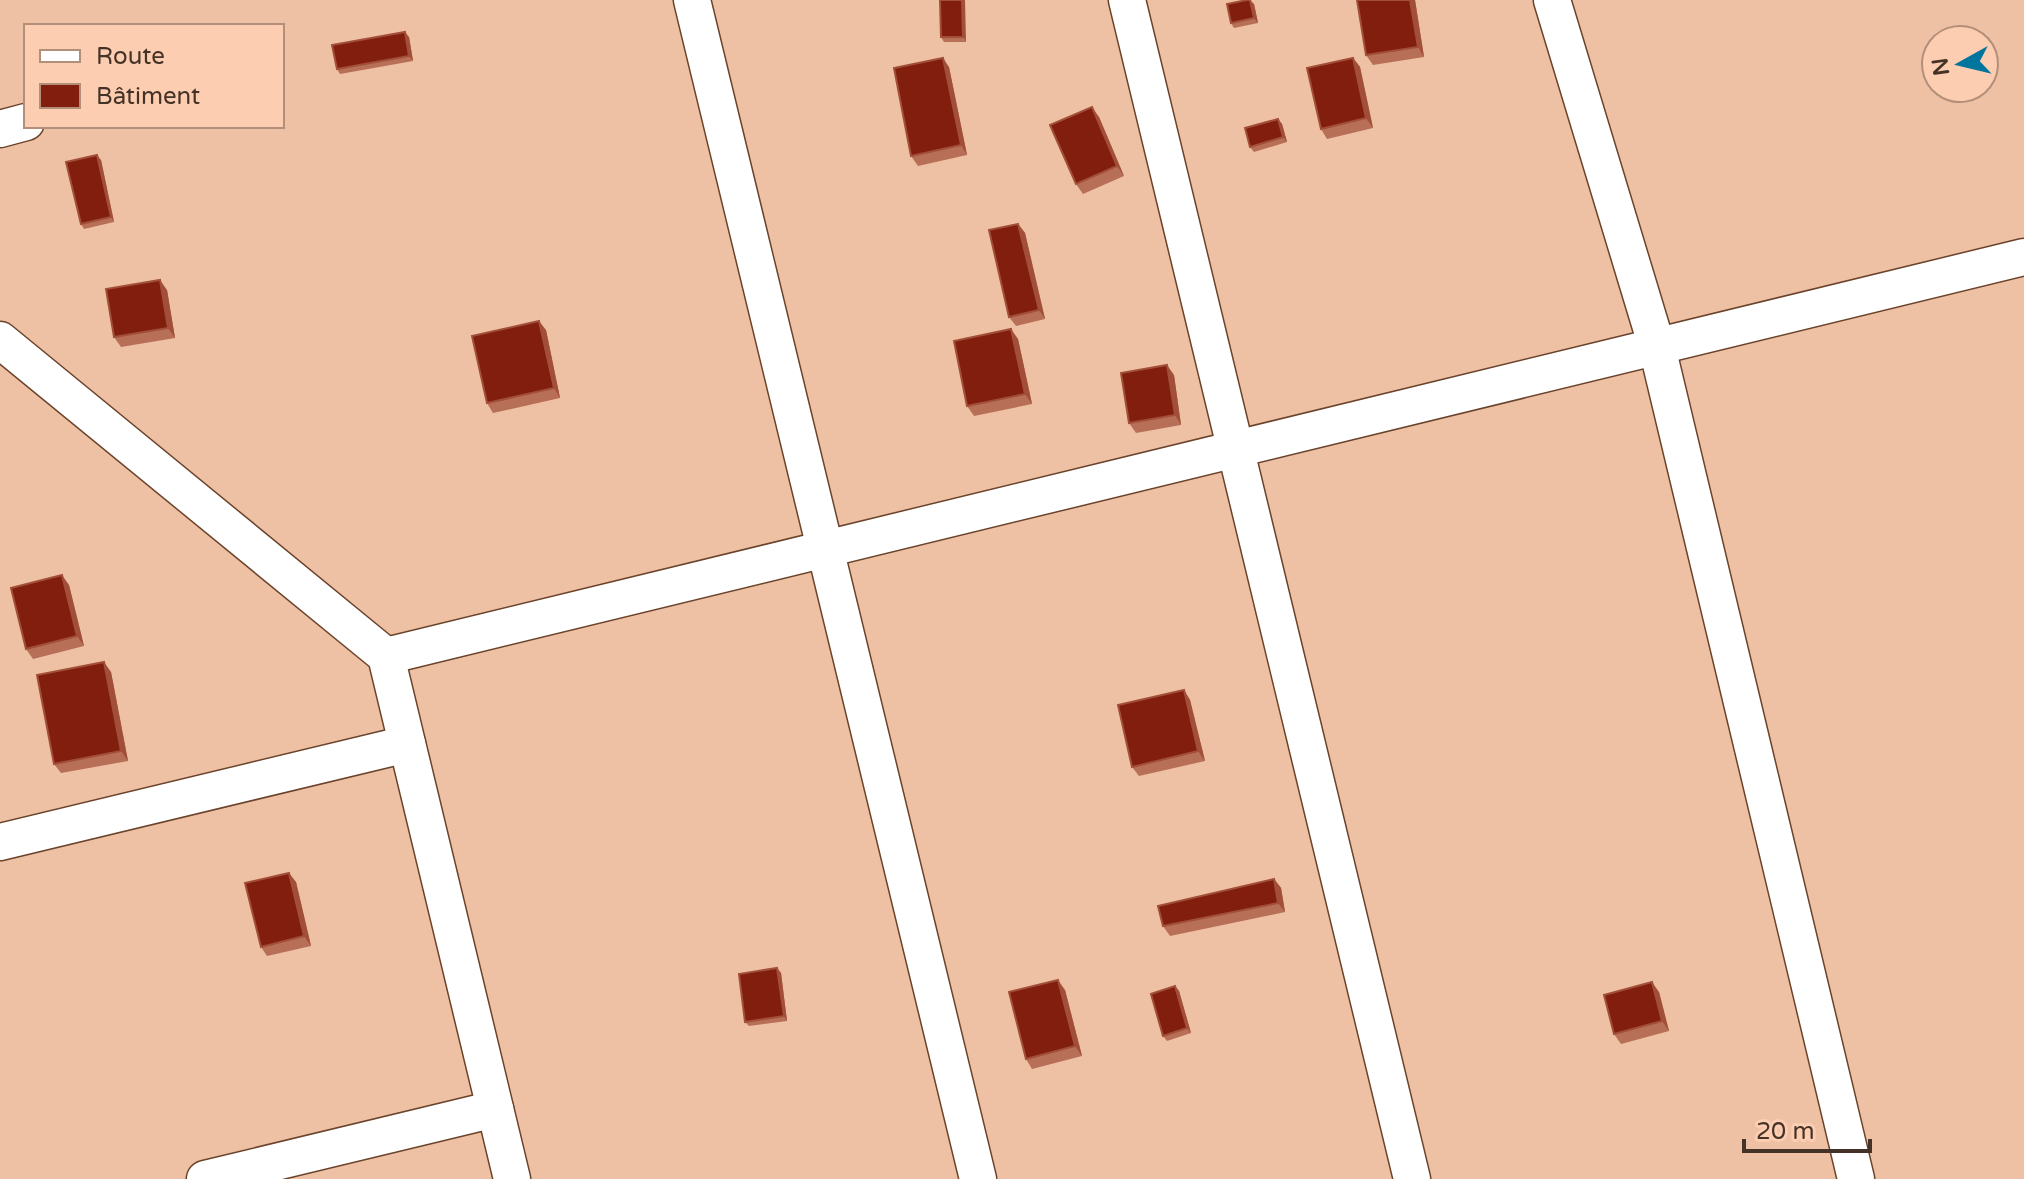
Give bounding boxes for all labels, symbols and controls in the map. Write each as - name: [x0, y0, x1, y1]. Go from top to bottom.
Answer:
- legend: [24, 24, 284, 128]
- north arrow: [1920, 24, 2000, 104]
- text: Route: [96, 42, 165, 71]
- text: N: [1927, 56, 1955, 77]
- text: Bâtiment: [96, 82, 200, 111]
- scale bar: [1744, 1103, 1870, 1153]
- text: 20 m: [1756, 1117, 1814, 1146]

